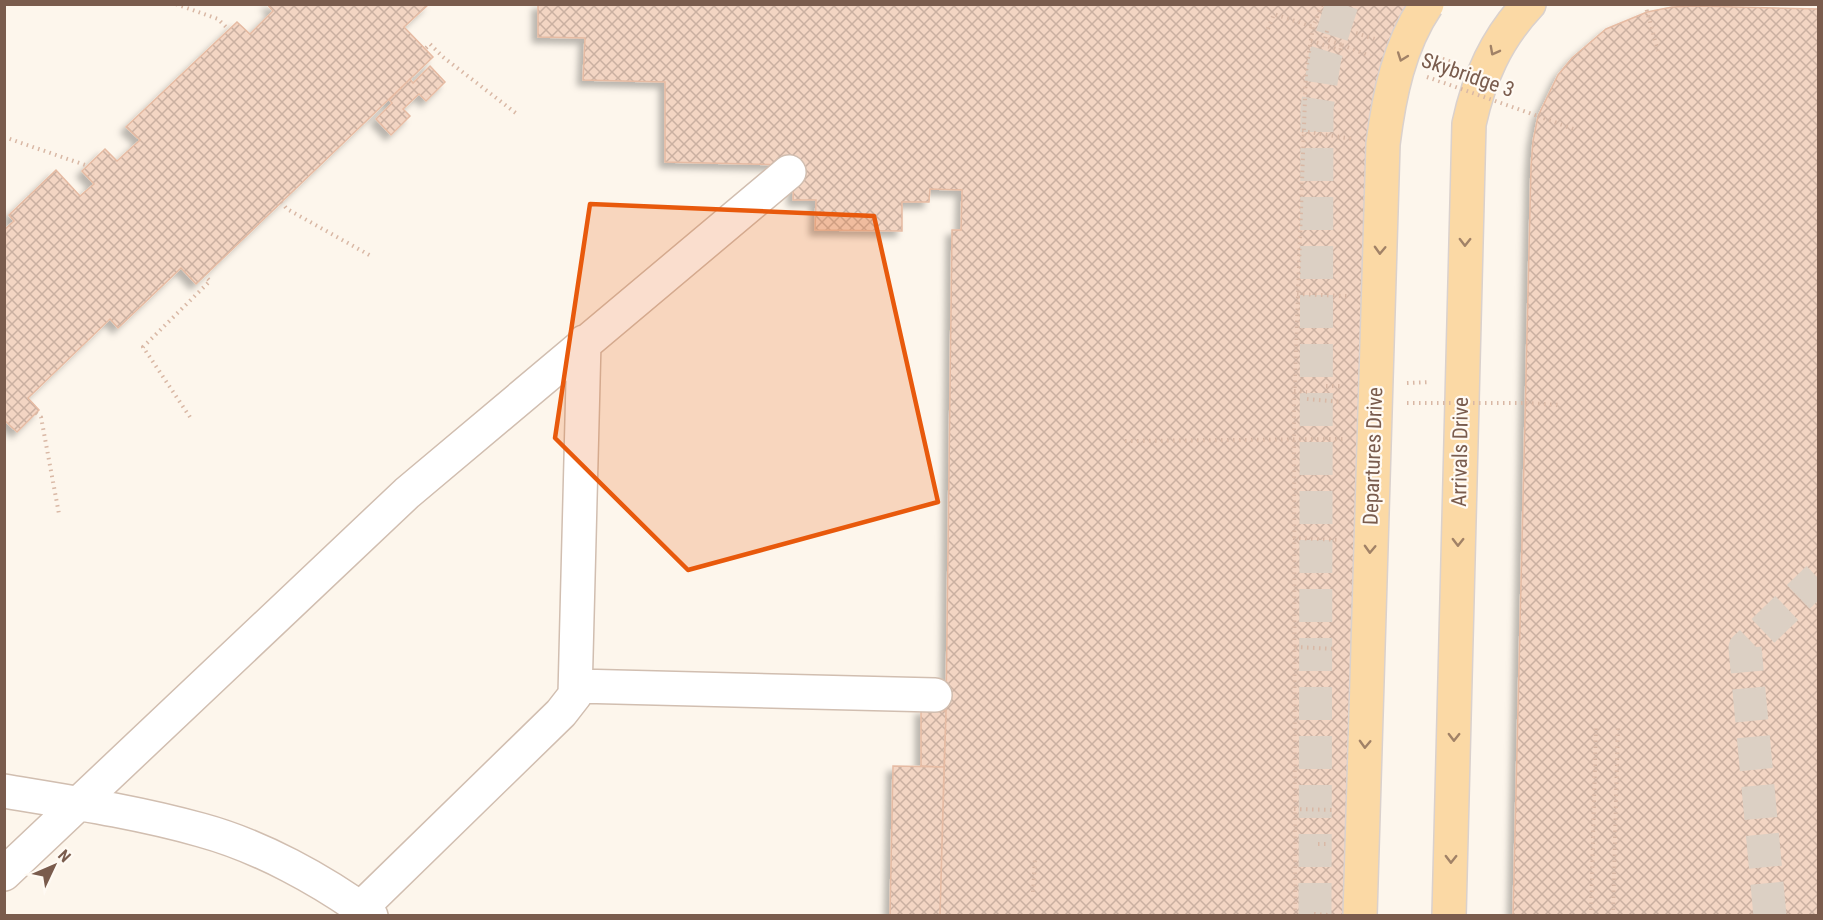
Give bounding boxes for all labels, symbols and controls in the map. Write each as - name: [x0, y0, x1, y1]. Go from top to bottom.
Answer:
- one-way arrow: [1490, 45, 1501, 56]
- street label: Skybridge 3: [1418, 48, 1518, 102]
- one-way arrow: [1397, 51, 1410, 62]
- one-way arrow: [1459, 237, 1472, 246]
- one-way arrow: [1373, 245, 1386, 254]
- street label: Departures Drive: [1359, 387, 1387, 525]
- street label: Arrivals Drive: [1447, 397, 1473, 507]
- one-way arrow: [1452, 537, 1465, 546]
- one-way arrow: [1364, 545, 1377, 554]
- one-way arrow: [1448, 732, 1460, 741]
- one-way arrow: [1359, 740, 1371, 749]
- north arrow: [24, 836, 84, 896]
- text: N: [54, 846, 75, 866]
- one-way arrow: [1445, 855, 1457, 864]

